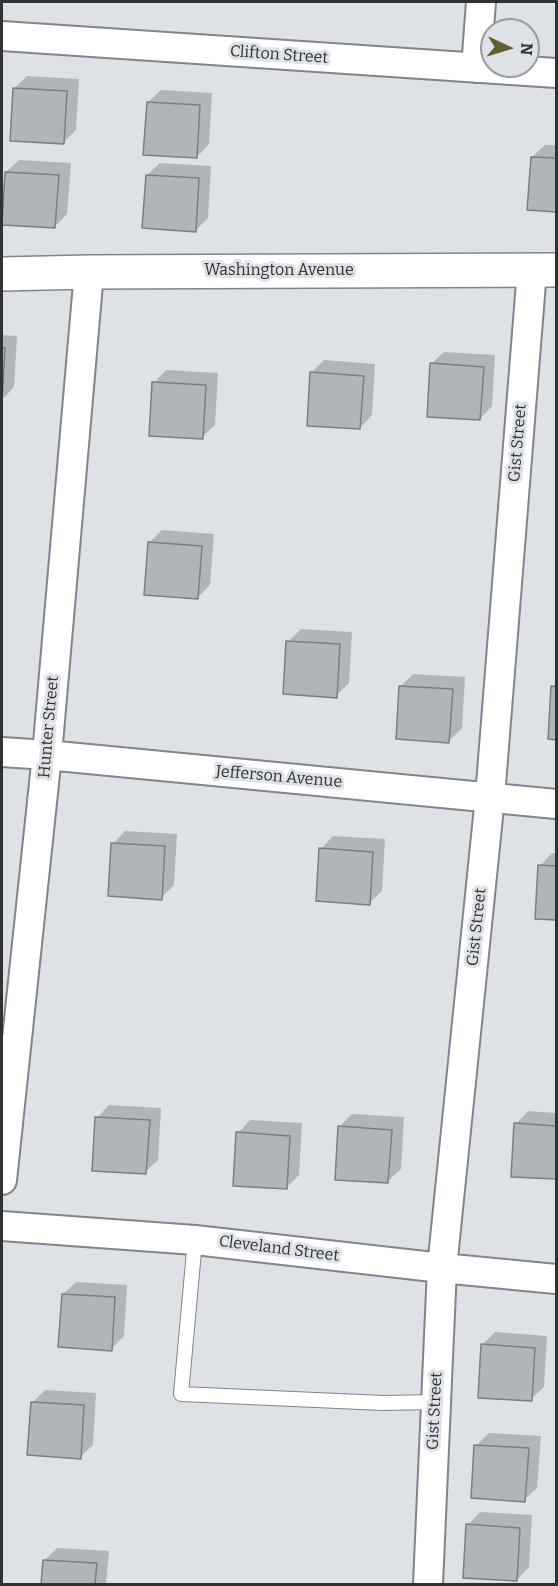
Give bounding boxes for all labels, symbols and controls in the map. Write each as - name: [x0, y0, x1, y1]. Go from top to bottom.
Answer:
- north arrow: [480, 18, 540, 78]
- street label: Clifton Street: [229, 42, 329, 68]
- text: N: [517, 42, 536, 56]
- street label: Washington Avenue: [204, 261, 354, 281]
- street label: Gist Street: [505, 403, 531, 483]
- street label: Hunter Street: [35, 675, 63, 779]
- street label: Jefferson Avenue: [215, 762, 343, 792]
- street label: Gist Street: [463, 887, 491, 967]
- street label: Cleveland Street: [218, 1232, 340, 1266]
- street label: Gist Street: [423, 1371, 447, 1451]

